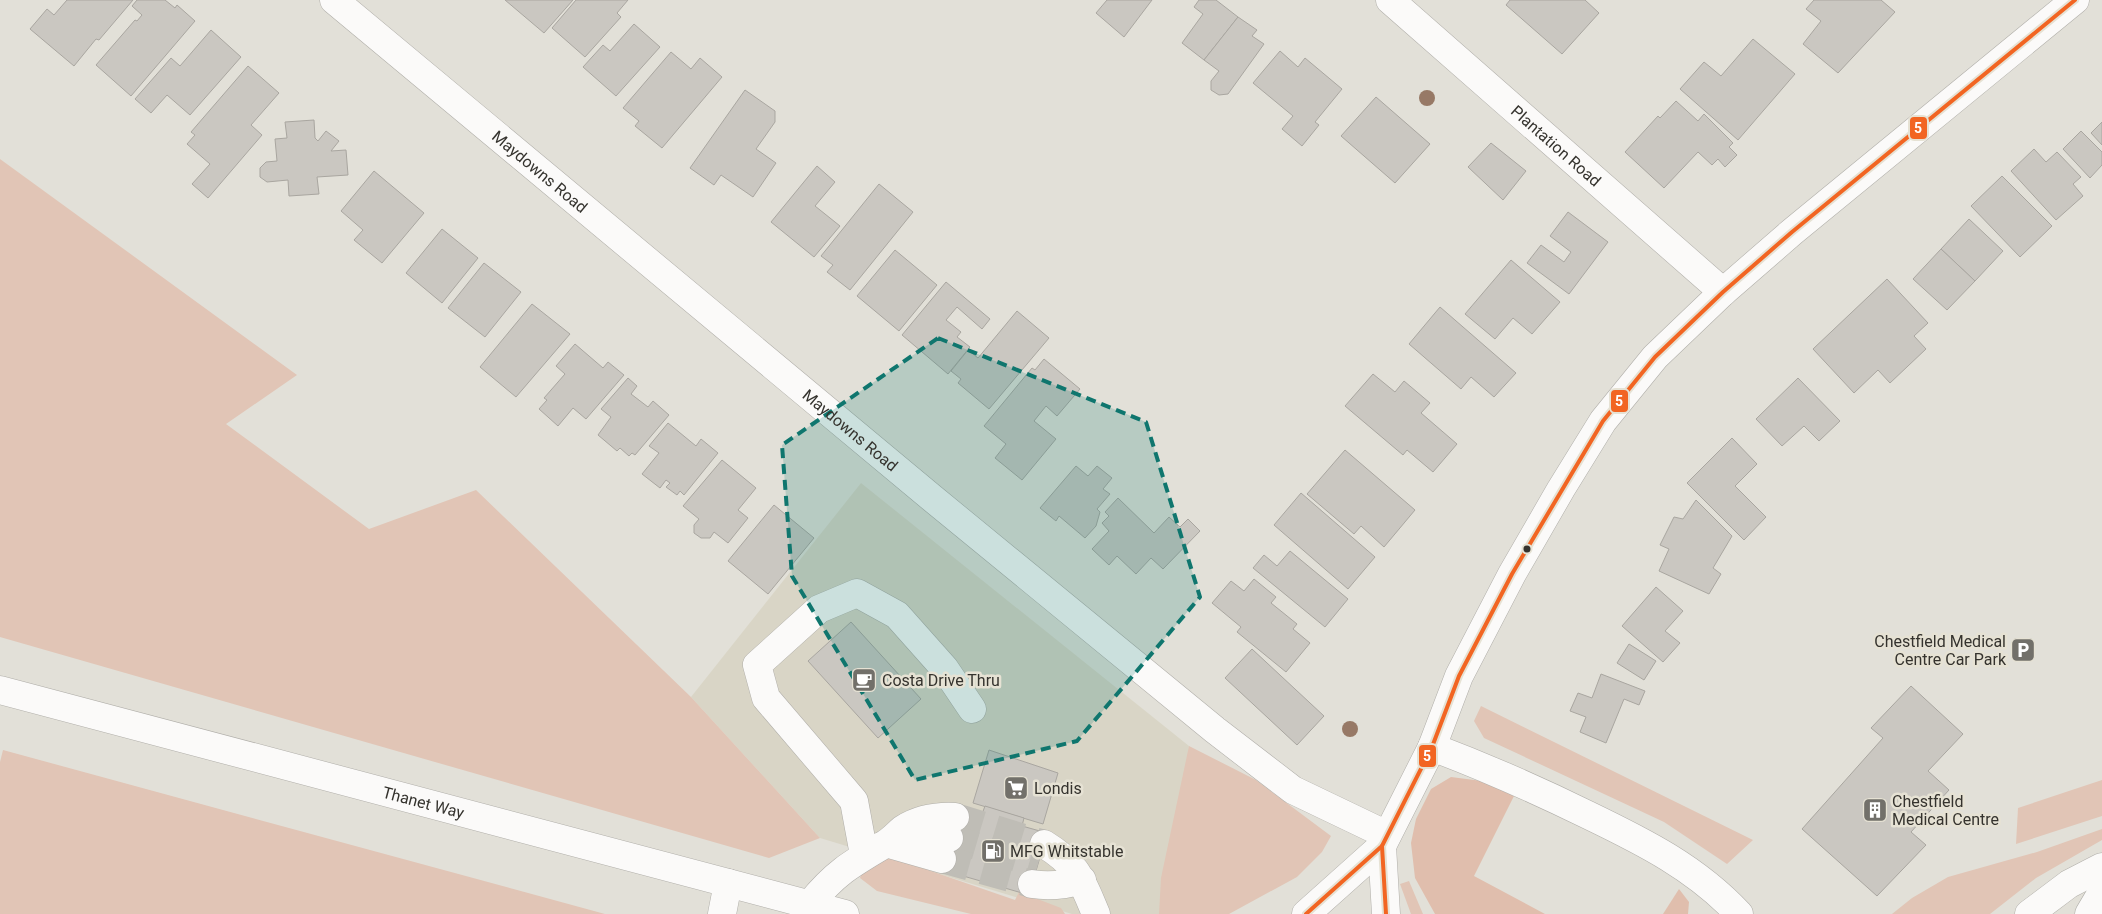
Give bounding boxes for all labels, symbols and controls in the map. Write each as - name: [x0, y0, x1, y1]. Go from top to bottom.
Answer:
- street label: Plantation Road: [1507, 101, 1605, 190]
- line badge: 5: [1909, 116, 1928, 140]
- text: 5: [1914, 120, 1922, 136]
- street label: Maydowns Road: [489, 126, 591, 217]
- street label: Maydowns Road: [799, 385, 902, 475]
- line badge: 5: [1610, 389, 1629, 413]
- text: 5: [1615, 393, 1623, 409]
- unlabelled marker: [1522, 544, 1532, 554]
- place label: Chestfield Medical Centre Car Park: [1874, 632, 2007, 669]
- parking icon: Chestfield Medical Centre Car Park: [2010, 637, 2036, 663]
- cafe icon: Costa Drive Thru: [851, 667, 877, 693]
- place label: Costa Drive Thru: [882, 671, 1000, 690]
- line badge: 5: [1418, 744, 1437, 768]
- text: 5: [1423, 748, 1431, 764]
- supermarket icon: Londis: [1003, 775, 1029, 801]
- place label: Londis: [1034, 779, 1082, 798]
- street label: Thanet Way: [380, 782, 467, 822]
- place label: Chestfield Medical Centre: [1892, 792, 1999, 829]
- building icon: Chestfield Medical Centre: [1862, 797, 1888, 823]
- fuel station icon: MFG Whitstable: [980, 838, 1006, 864]
- place label: MFG Whitstable: [1010, 842, 1123, 861]

